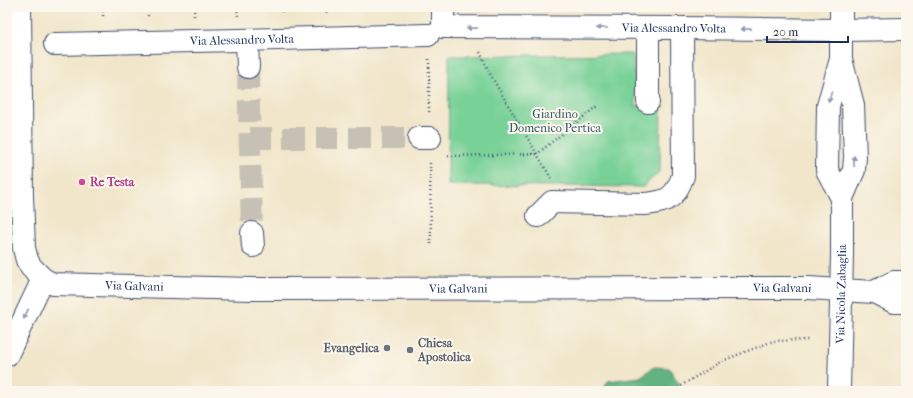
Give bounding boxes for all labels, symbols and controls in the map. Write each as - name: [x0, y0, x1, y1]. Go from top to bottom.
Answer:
- scale bar: [767, 18, 848, 44]
- street label: Via Alessandro Volta: [621, 21, 727, 36]
- one-way arrow: [465, 25, 478, 31]
- one-way arrow: [595, 25, 608, 31]
- text: 20 m: [773, 25, 798, 39]
- one-way arrow: [739, 26, 752, 32]
- street label: Via Alessandro Volta: [189, 32, 295, 48]
- one-way arrow: [827, 91, 833, 103]
- park label: Giardino Domenico Pertica: [509, 107, 601, 135]
- one-way arrow: [851, 154, 857, 167]
- place label: Re Testa: [90, 175, 135, 189]
- marker: Re Testa: [77, 177, 87, 187]
- street label: Via Nicola Zabaglia: [833, 244, 849, 345]
- street label: Via Galvani: [104, 278, 164, 294]
- street label: Via Galvani: [752, 281, 813, 295]
- street label: Via Galvani: [428, 282, 488, 296]
- one-way arrow: [23, 308, 29, 320]
- place label: Chiesa Apostolica: [417, 336, 471, 365]
- place label: Evangelica: [324, 341, 379, 356]
- marker: Evangelica: [382, 343, 392, 353]
- marker: Chiesa Apostolica: [405, 345, 415, 355]

